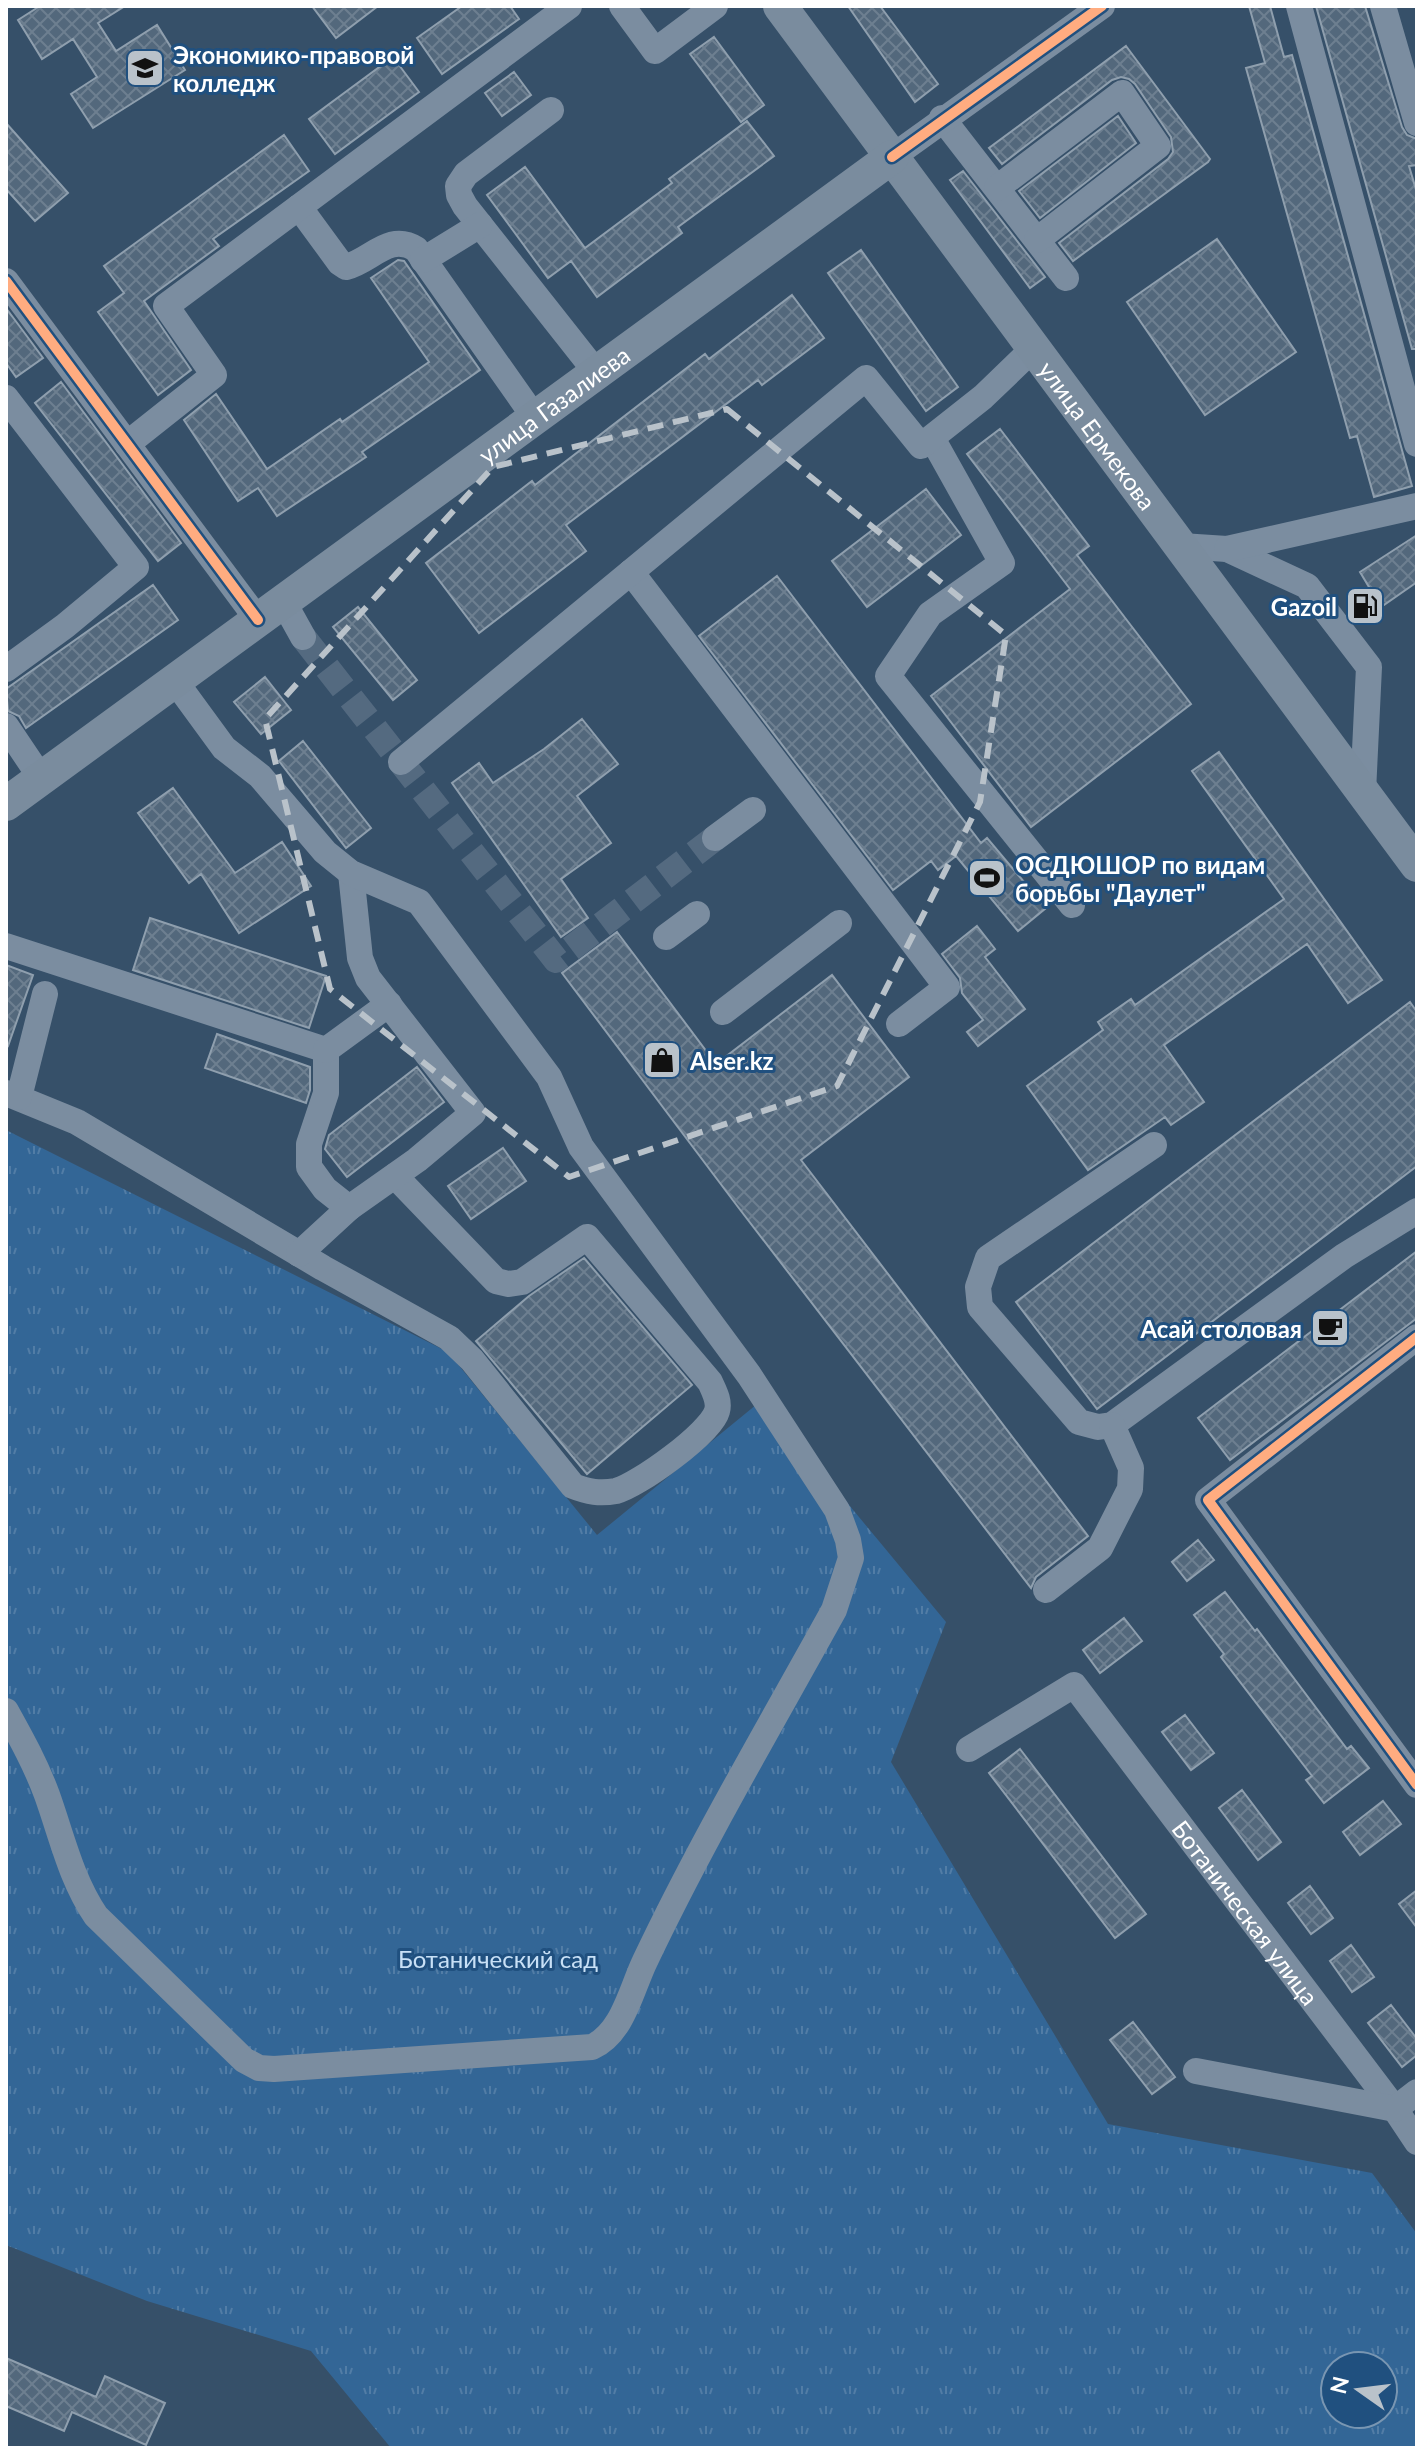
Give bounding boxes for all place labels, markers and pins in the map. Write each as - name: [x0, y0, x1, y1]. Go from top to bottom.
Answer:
- place label: Экономико-правовой колледж: [173, 40, 414, 97]
- school or university icon: Экономико-правовой колледж: [124, 47, 166, 89]
- fuel station icon: Gazoil: [1344, 585, 1386, 627]
- place label: Gazoil: [1271, 592, 1337, 621]
- place label: ОСДЮШОР по видам борьбы "Даулет": [1015, 850, 1265, 907]
- sports icon: ОСДЮШОР по видам борьбы "Даулет": [966, 857, 1008, 899]
- shop icon: Alser.kz: [641, 1039, 683, 1081]
- place label: Alser.kz: [689, 1046, 774, 1075]
- cafe icon: Асай столовая: [1309, 1307, 1351, 1349]
- place label: Асай столовая: [1140, 1314, 1302, 1343]

